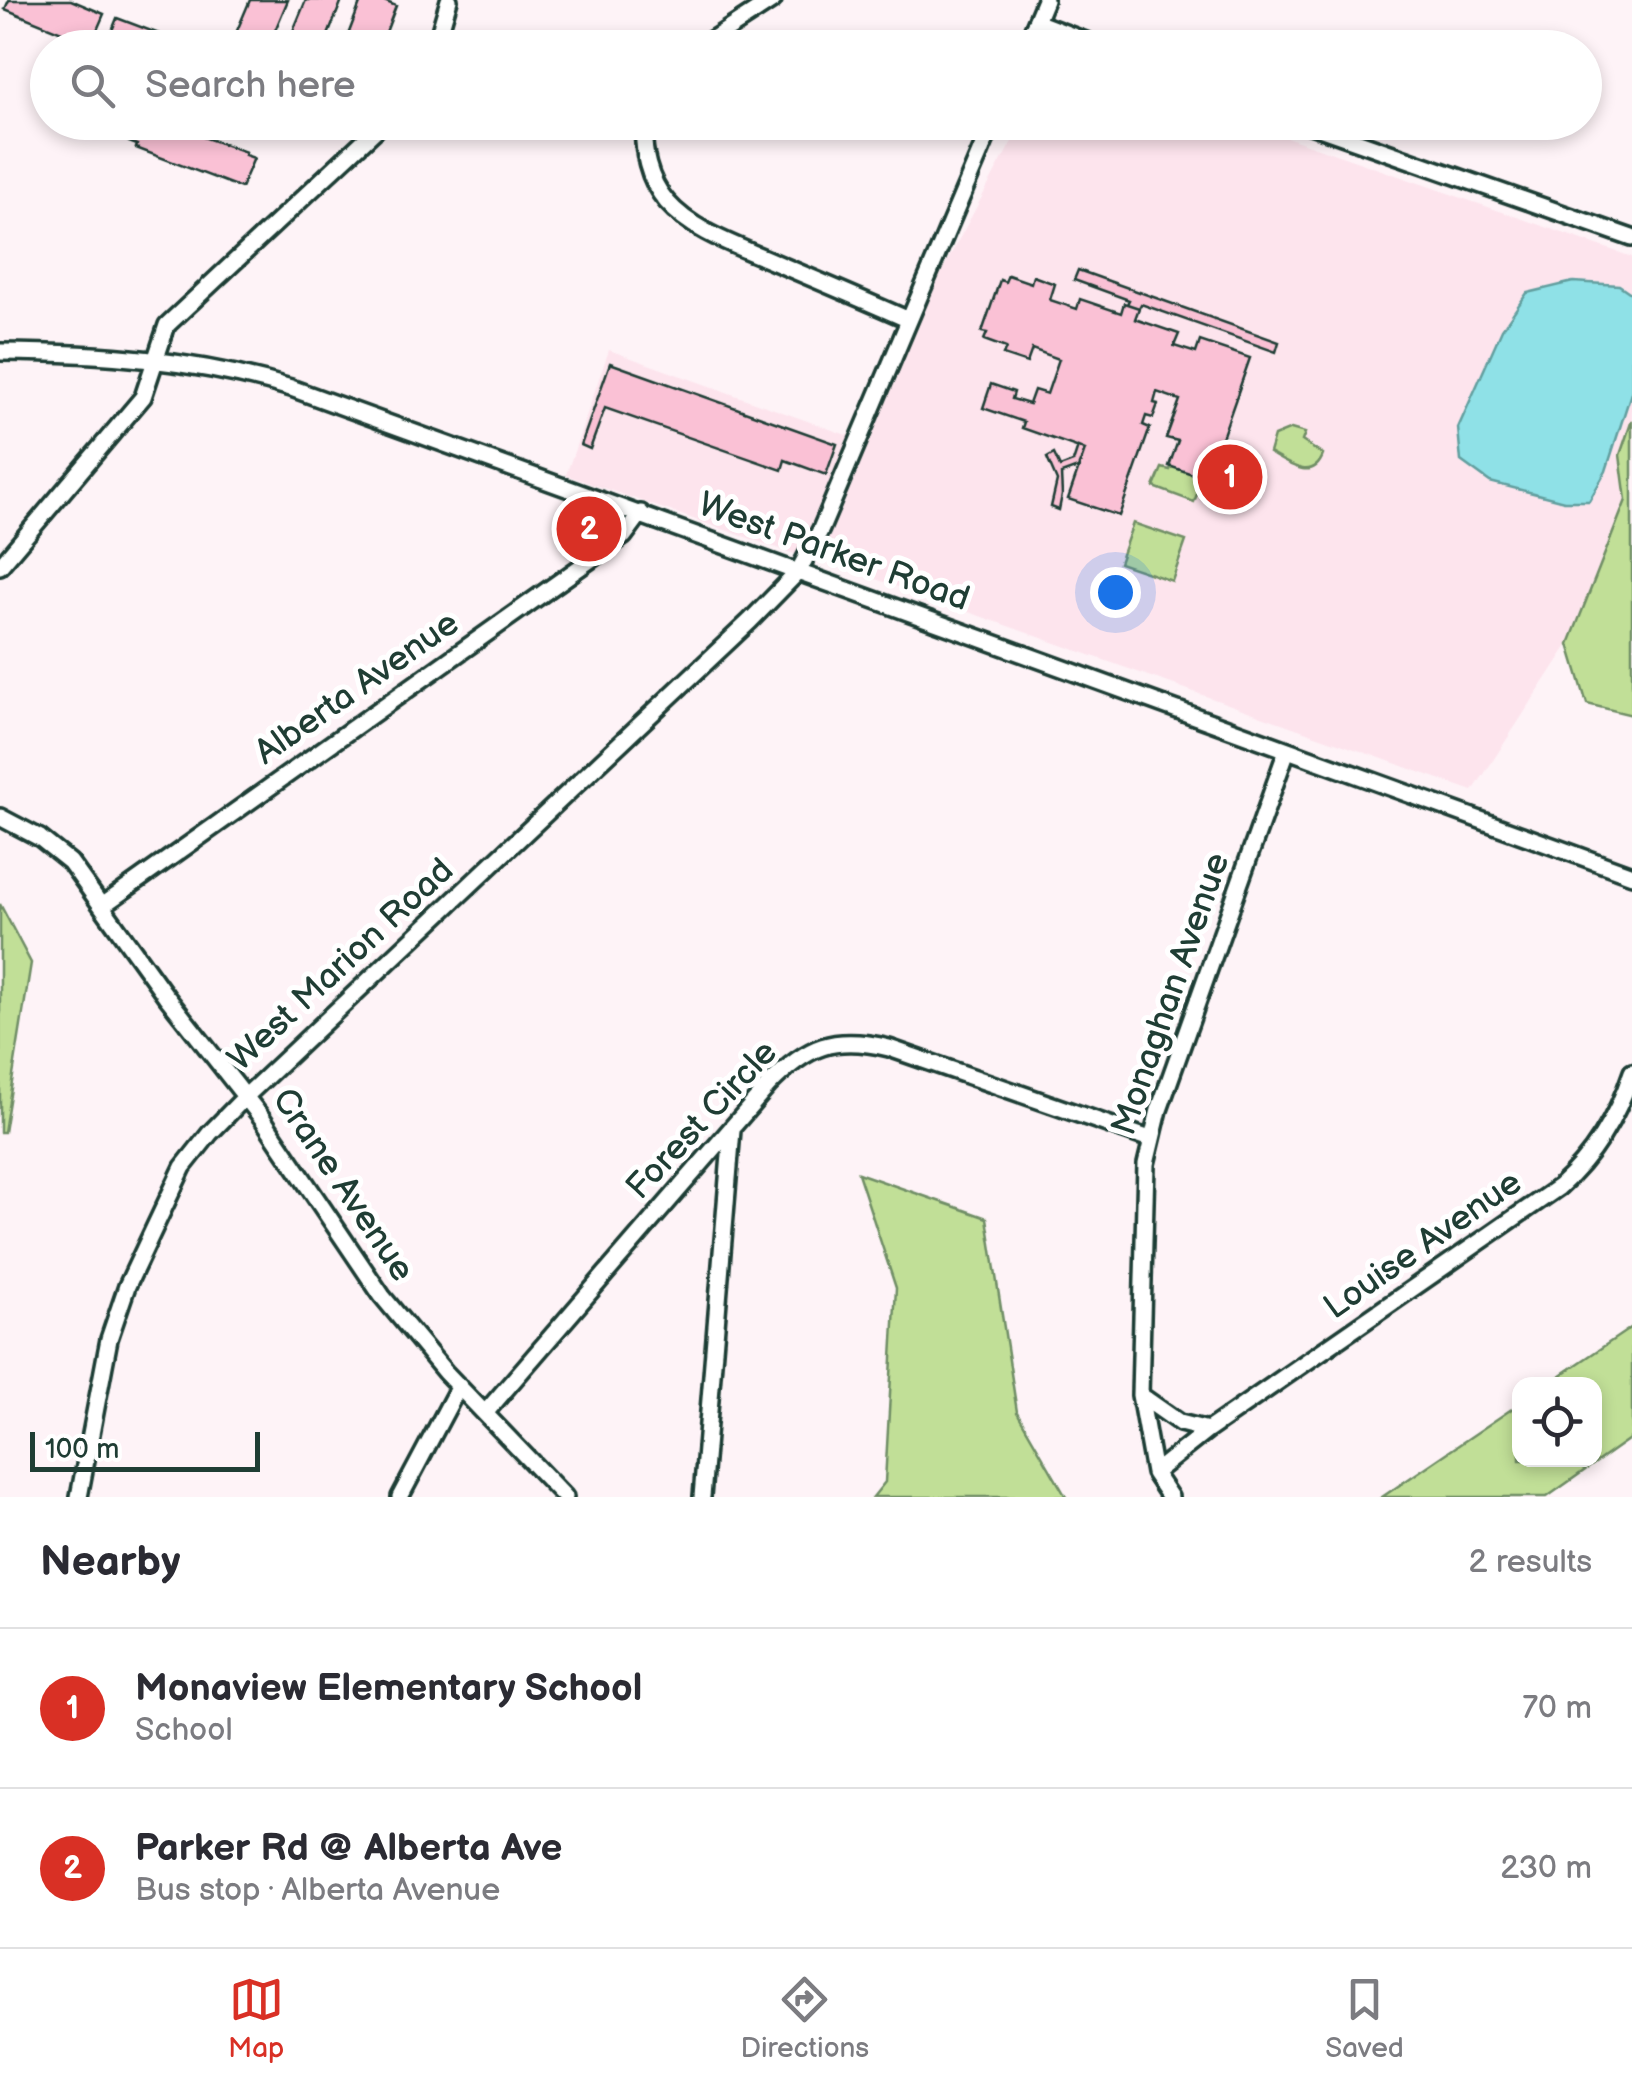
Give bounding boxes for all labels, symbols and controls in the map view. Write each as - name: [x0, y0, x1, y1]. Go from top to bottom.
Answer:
- search box: [30, 30, 1602, 140]
- icon: search: [65, 58, 120, 113]
- text: Search here: [145, 63, 356, 108]
- pin: 1: [1198, 440, 1262, 514]
- street label: West Parker Road: [693, 483, 975, 621]
- pin: 2: [556, 492, 622, 566]
- your location: [1090, 567, 1141, 618]
- street label: Alberta Avenue: [247, 602, 467, 774]
- street label: Monaghan Avenue: [1103, 847, 1239, 1141]
- street label: West Marion Road: [219, 849, 463, 1081]
- street label: Forest Circle: [617, 1032, 787, 1208]
- street label: Crane Avenue: [263, 1080, 423, 1290]
- street label: Louise Avenue: [1316, 1161, 1530, 1329]
- map controls: [1512, 1377, 1602, 1467]
- button: locate: [1512, 1377, 1602, 1467]
- scale bar: [30, 1427, 260, 1472]
- text: 100 m: [45, 1433, 119, 1466]
- text: Nearby: [40, 1537, 180, 1588]
- text: 2 results: [1468, 1543, 1592, 1582]
- text: Monaview Elementary School: [135, 1666, 642, 1711]
- text: 1: [66, 1689, 79, 1728]
- text: 70 m: [1522, 1689, 1592, 1728]
- text: School: [135, 1711, 233, 1750]
- text: Parker Rd @ Alberta Ave: [135, 1826, 562, 1871]
- text: 2: [63, 1849, 82, 1888]
- text: 230 m: [1500, 1849, 1592, 1888]
- text: Bus stop · Alberta Avenue: [135, 1871, 500, 1910]
- tab: Map: [228, 1972, 284, 2065]
- tab: Directions: [740, 1972, 869, 2065]
- tab: Saved: [1325, 1972, 1404, 2065]

